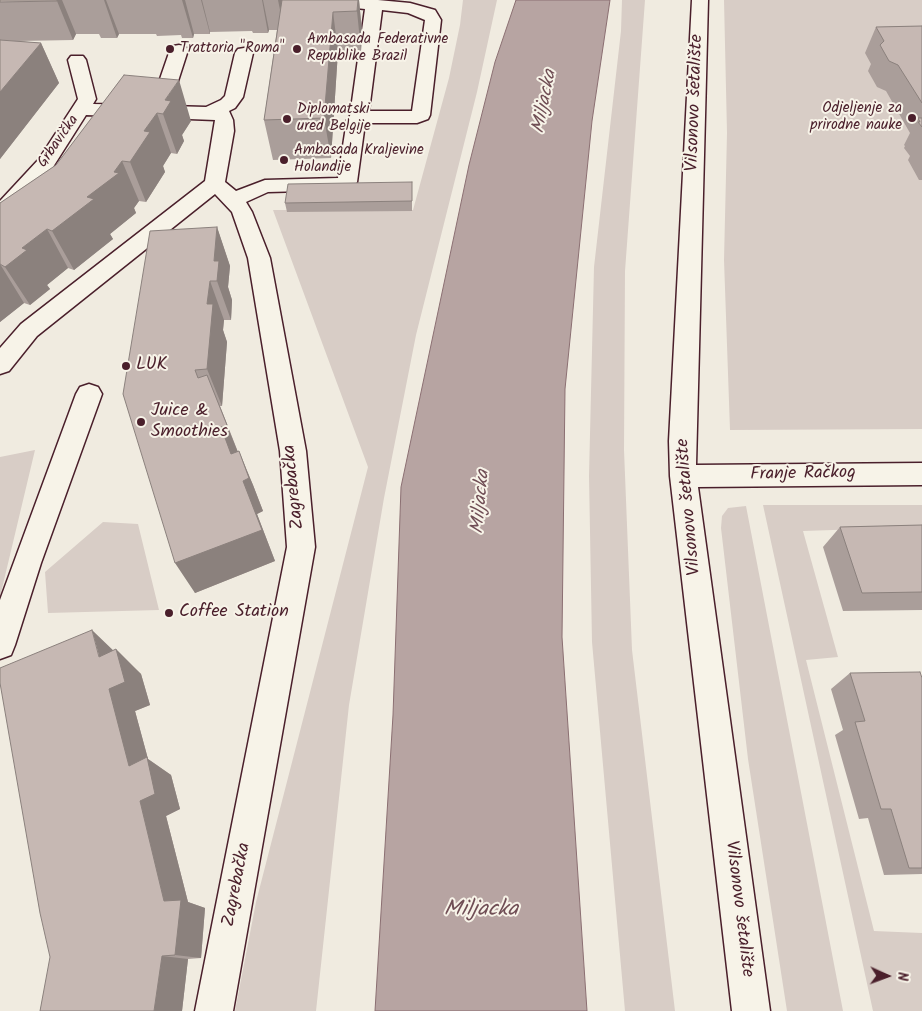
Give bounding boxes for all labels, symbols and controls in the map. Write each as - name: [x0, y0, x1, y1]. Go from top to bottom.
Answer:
- place label: Ambasada Federativne Republike Brazil: [307, 31, 448, 66]
- street label: Vilsonovo šetalište: [683, 34, 709, 172]
- place label: Trattoria "Roma": [180, 40, 284, 58]
- marker: Trattoria "Roma": [164, 43, 176, 55]
- marker: Ambasada Federativne Republike Brazil: [291, 43, 303, 55]
- water label: Miljacka: [529, 68, 563, 136]
- place label: Odjeljenje za prirodne nauke: [810, 100, 902, 135]
- place label: Diplomatski ured Belgije: [297, 101, 371, 136]
- street label: Grbavička: [35, 112, 83, 172]
- marker: Odjeljenje za prirodne nauke: [906, 112, 918, 124]
- marker: Diplomatski ured Belgije: [281, 113, 293, 125]
- place label: Ambasada Kraljevine Holandije: [294, 142, 424, 177]
- marker: Ambasada Kraljevine Holandije: [278, 154, 290, 166]
- place label: LUK: [136, 355, 167, 377]
- marker: LUK: [120, 360, 132, 372]
- place label: Juice & Smoothies: [151, 401, 228, 444]
- marker: Juice & Smoothies: [135, 416, 147, 428]
- street label: Vilsonovo šetalište: [673, 438, 707, 576]
- street label: Zagrebačka: [280, 444, 310, 530]
- street label: Franje Račkog: [750, 463, 856, 487]
- water label: Miljacka: [468, 469, 496, 535]
- place label: Coffee Station: [179, 602, 289, 624]
- marker: Coffee Station: [163, 607, 175, 619]
- street label: Vilsonovo šetalište: [719, 839, 757, 979]
- street label: Zagrebačka: [219, 841, 257, 929]
- water label: Miljacka: [444, 898, 518, 924]
- north arrow: [862, 951, 912, 1001]
- text: N: [891, 972, 913, 981]

